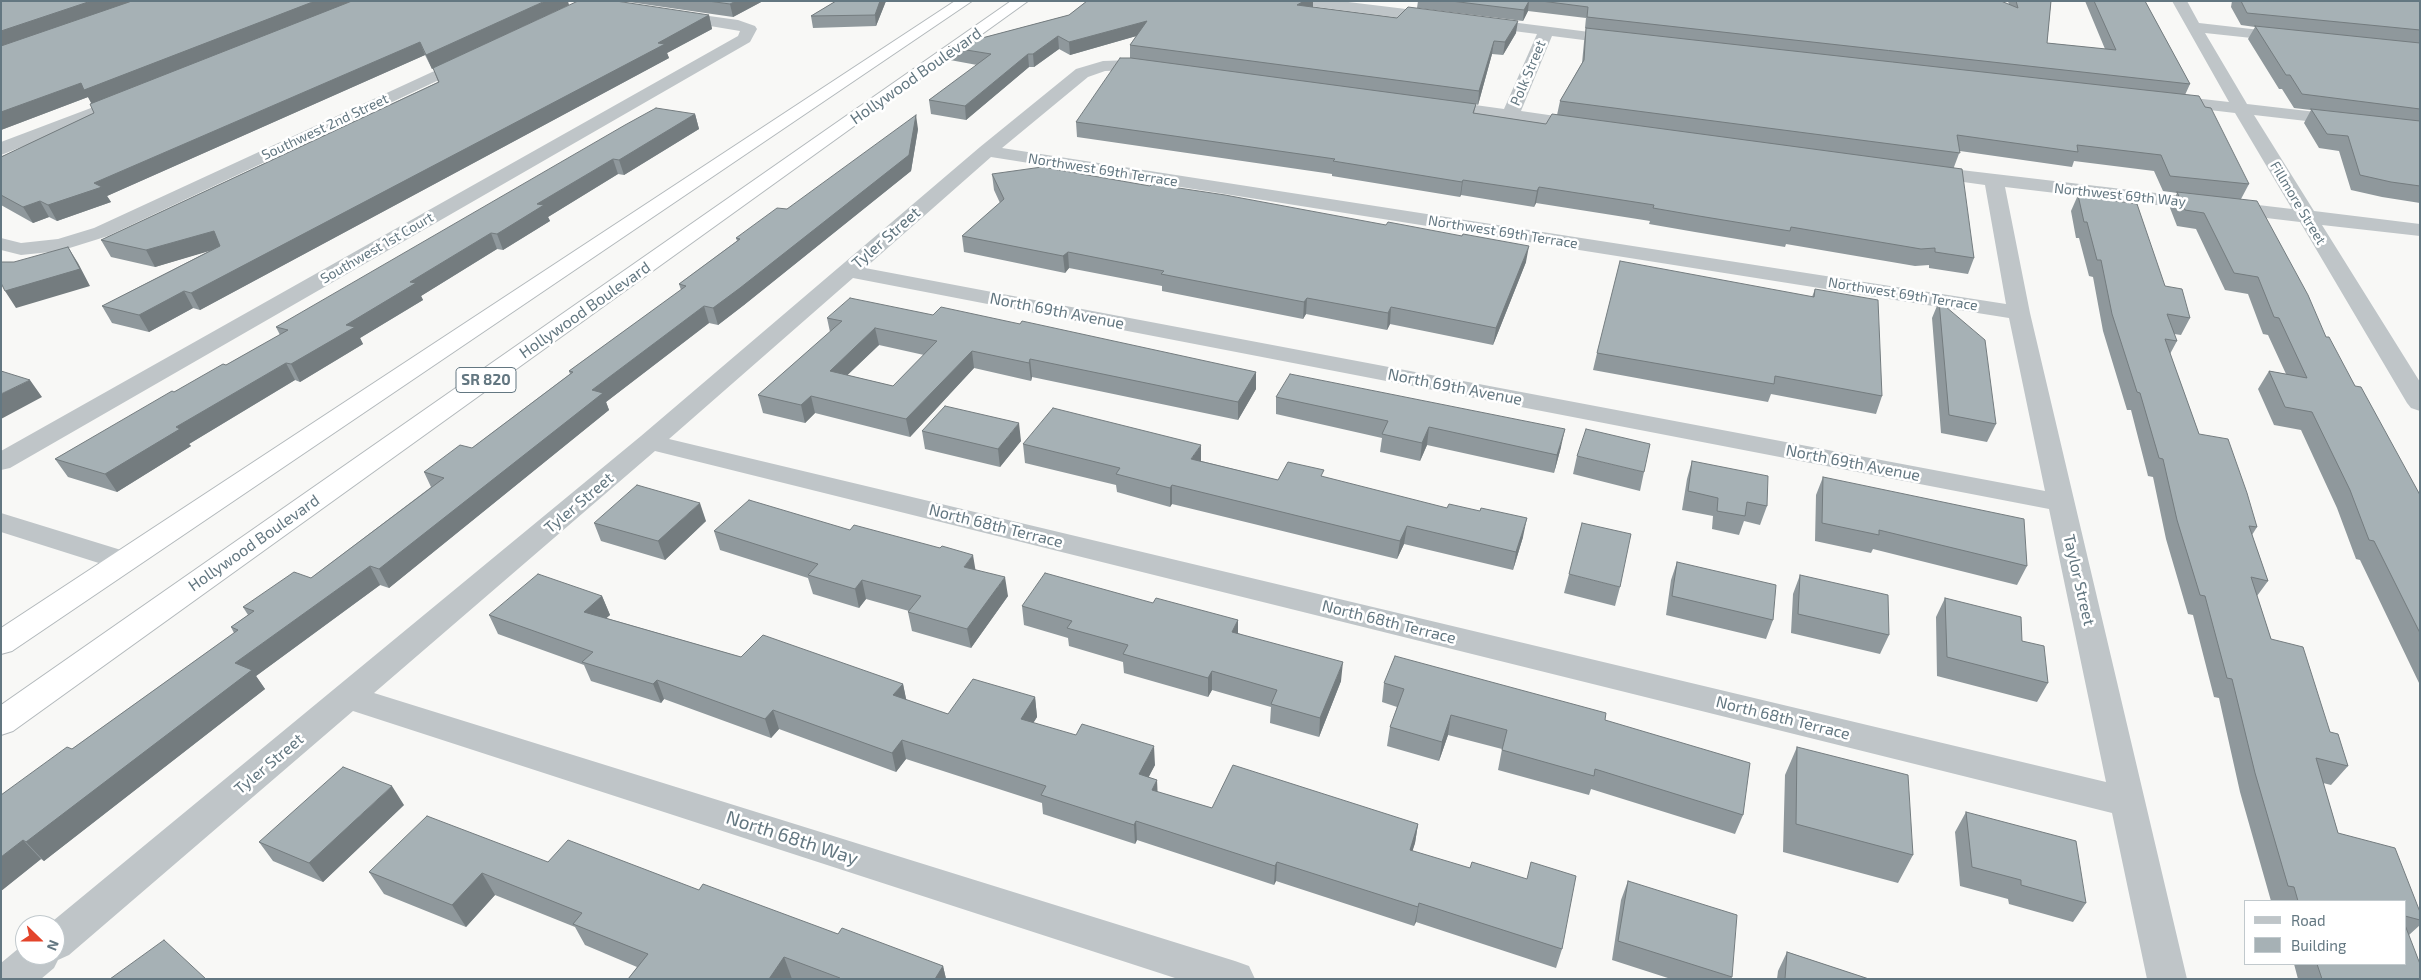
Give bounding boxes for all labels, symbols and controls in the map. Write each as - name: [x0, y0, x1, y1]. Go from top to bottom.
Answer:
- street label: Hollywood Boulevard: [847, 24, 985, 128]
- street label: Polk Street: [1507, 38, 1549, 108]
- street label: Southwest 2nd Street: [259, 90, 391, 164]
- street label: Northwest 69th Terrace: [1027, 150, 1179, 190]
- street label: Fillmore Street: [2266, 158, 2330, 248]
- street label: Northwest 69th Way: [2053, 180, 2187, 210]
- street label: Tyler Street: [848, 203, 924, 273]
- street label: Southwest 1st Court: [317, 209, 437, 287]
- street label: Northwest 69th Terrace: [1427, 212, 1579, 252]
- street label: Hollywood Boulevard: [516, 258, 654, 362]
- street label: Northwest 69th Terrace: [1827, 274, 1979, 314]
- street label: North 69th Avenue: [988, 289, 1126, 333]
- street label: North 69th Avenue: [1386, 365, 1524, 409]
- road number: SR 820: [456, 368, 516, 392]
- street label: North 69th Avenue: [1784, 441, 1922, 485]
- street label: Tyler Street: [541, 469, 617, 537]
- street label: Hollywood Boulevard: [185, 491, 323, 595]
- street label: North 68th Terrace: [927, 500, 1065, 552]
- street label: Taylor Street: [2059, 532, 2099, 628]
- street label: North 68th Terrace: [1320, 596, 1458, 648]
- street label: North 68th Terrace: [1714, 692, 1852, 744]
- street label: Tyler Street: [231, 730, 307, 798]
- street label: North 68th Way: [723, 806, 861, 870]
- legend: [2244, 900, 2406, 965]
- text: Road: [2291, 911, 2326, 929]
- north arrow: [15, 915, 65, 965]
- text: Building: [2291, 936, 2346, 954]
- text: N: [44, 938, 63, 953]

